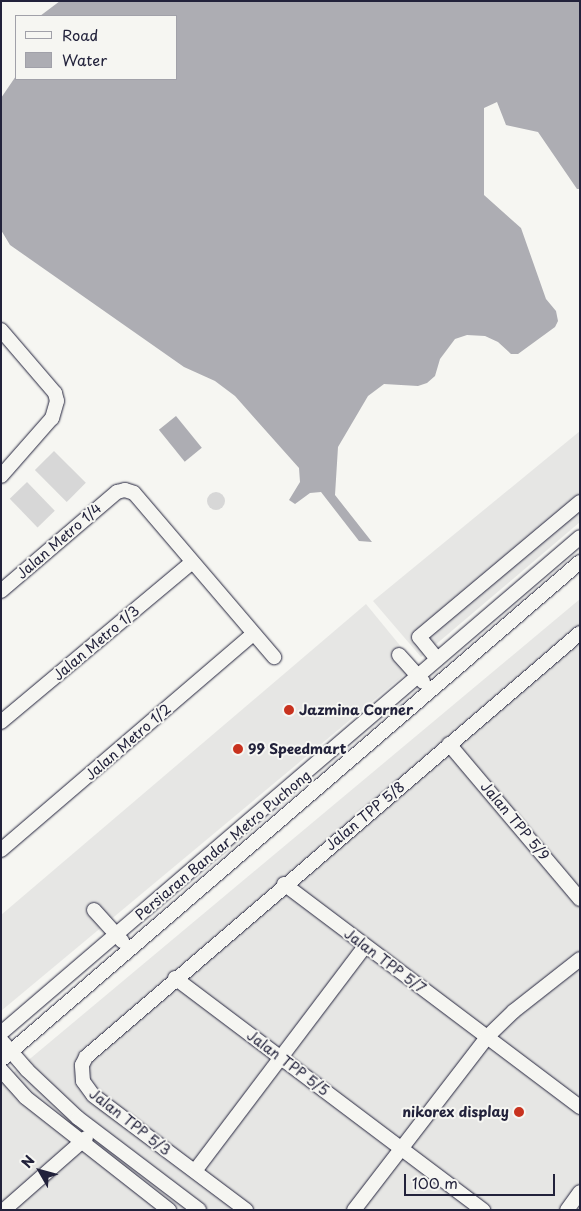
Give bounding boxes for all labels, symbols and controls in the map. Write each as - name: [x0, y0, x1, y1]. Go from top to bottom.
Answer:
- legend: [15, 15, 178, 80]
- text: Road: [62, 23, 98, 46]
- text: Water: [62, 48, 107, 71]
- street label: Jalan Metro 1/4: [13, 499, 105, 583]
- street label: Jalan Metro 1/3: [49, 602, 143, 684]
- street label: Jalan Metro 1/2: [82, 700, 174, 784]
- place label: Jazmina Corner: [299, 702, 414, 718]
- marker: Jazmina Corner: [283, 704, 295, 716]
- place label: 99 Speedmart: [248, 741, 347, 757]
- marker: 99 Speedmart: [232, 743, 244, 755]
- street label: Persiaran Bandar Metro Puchong: [132, 766, 314, 924]
- street label: Jalan TPP 5/8: [322, 778, 408, 854]
- street label: Jalan TPP 5/9: [477, 778, 553, 864]
- street label: Jalan TPP 5/7: [341, 925, 429, 997]
- street label: Jalan TPP 5/5: [244, 1027, 332, 1099]
- street label: Jalan TPP 5/3: [86, 1085, 174, 1159]
- place label: nikorex display: [402, 1104, 509, 1120]
- marker: nikorex display: [513, 1106, 525, 1118]
- north arrow: [15, 1146, 65, 1196]
- text: N: [16, 1151, 39, 1172]
- scale bar: [406, 1164, 557, 1196]
- text: 100 m: [412, 1171, 458, 1194]

